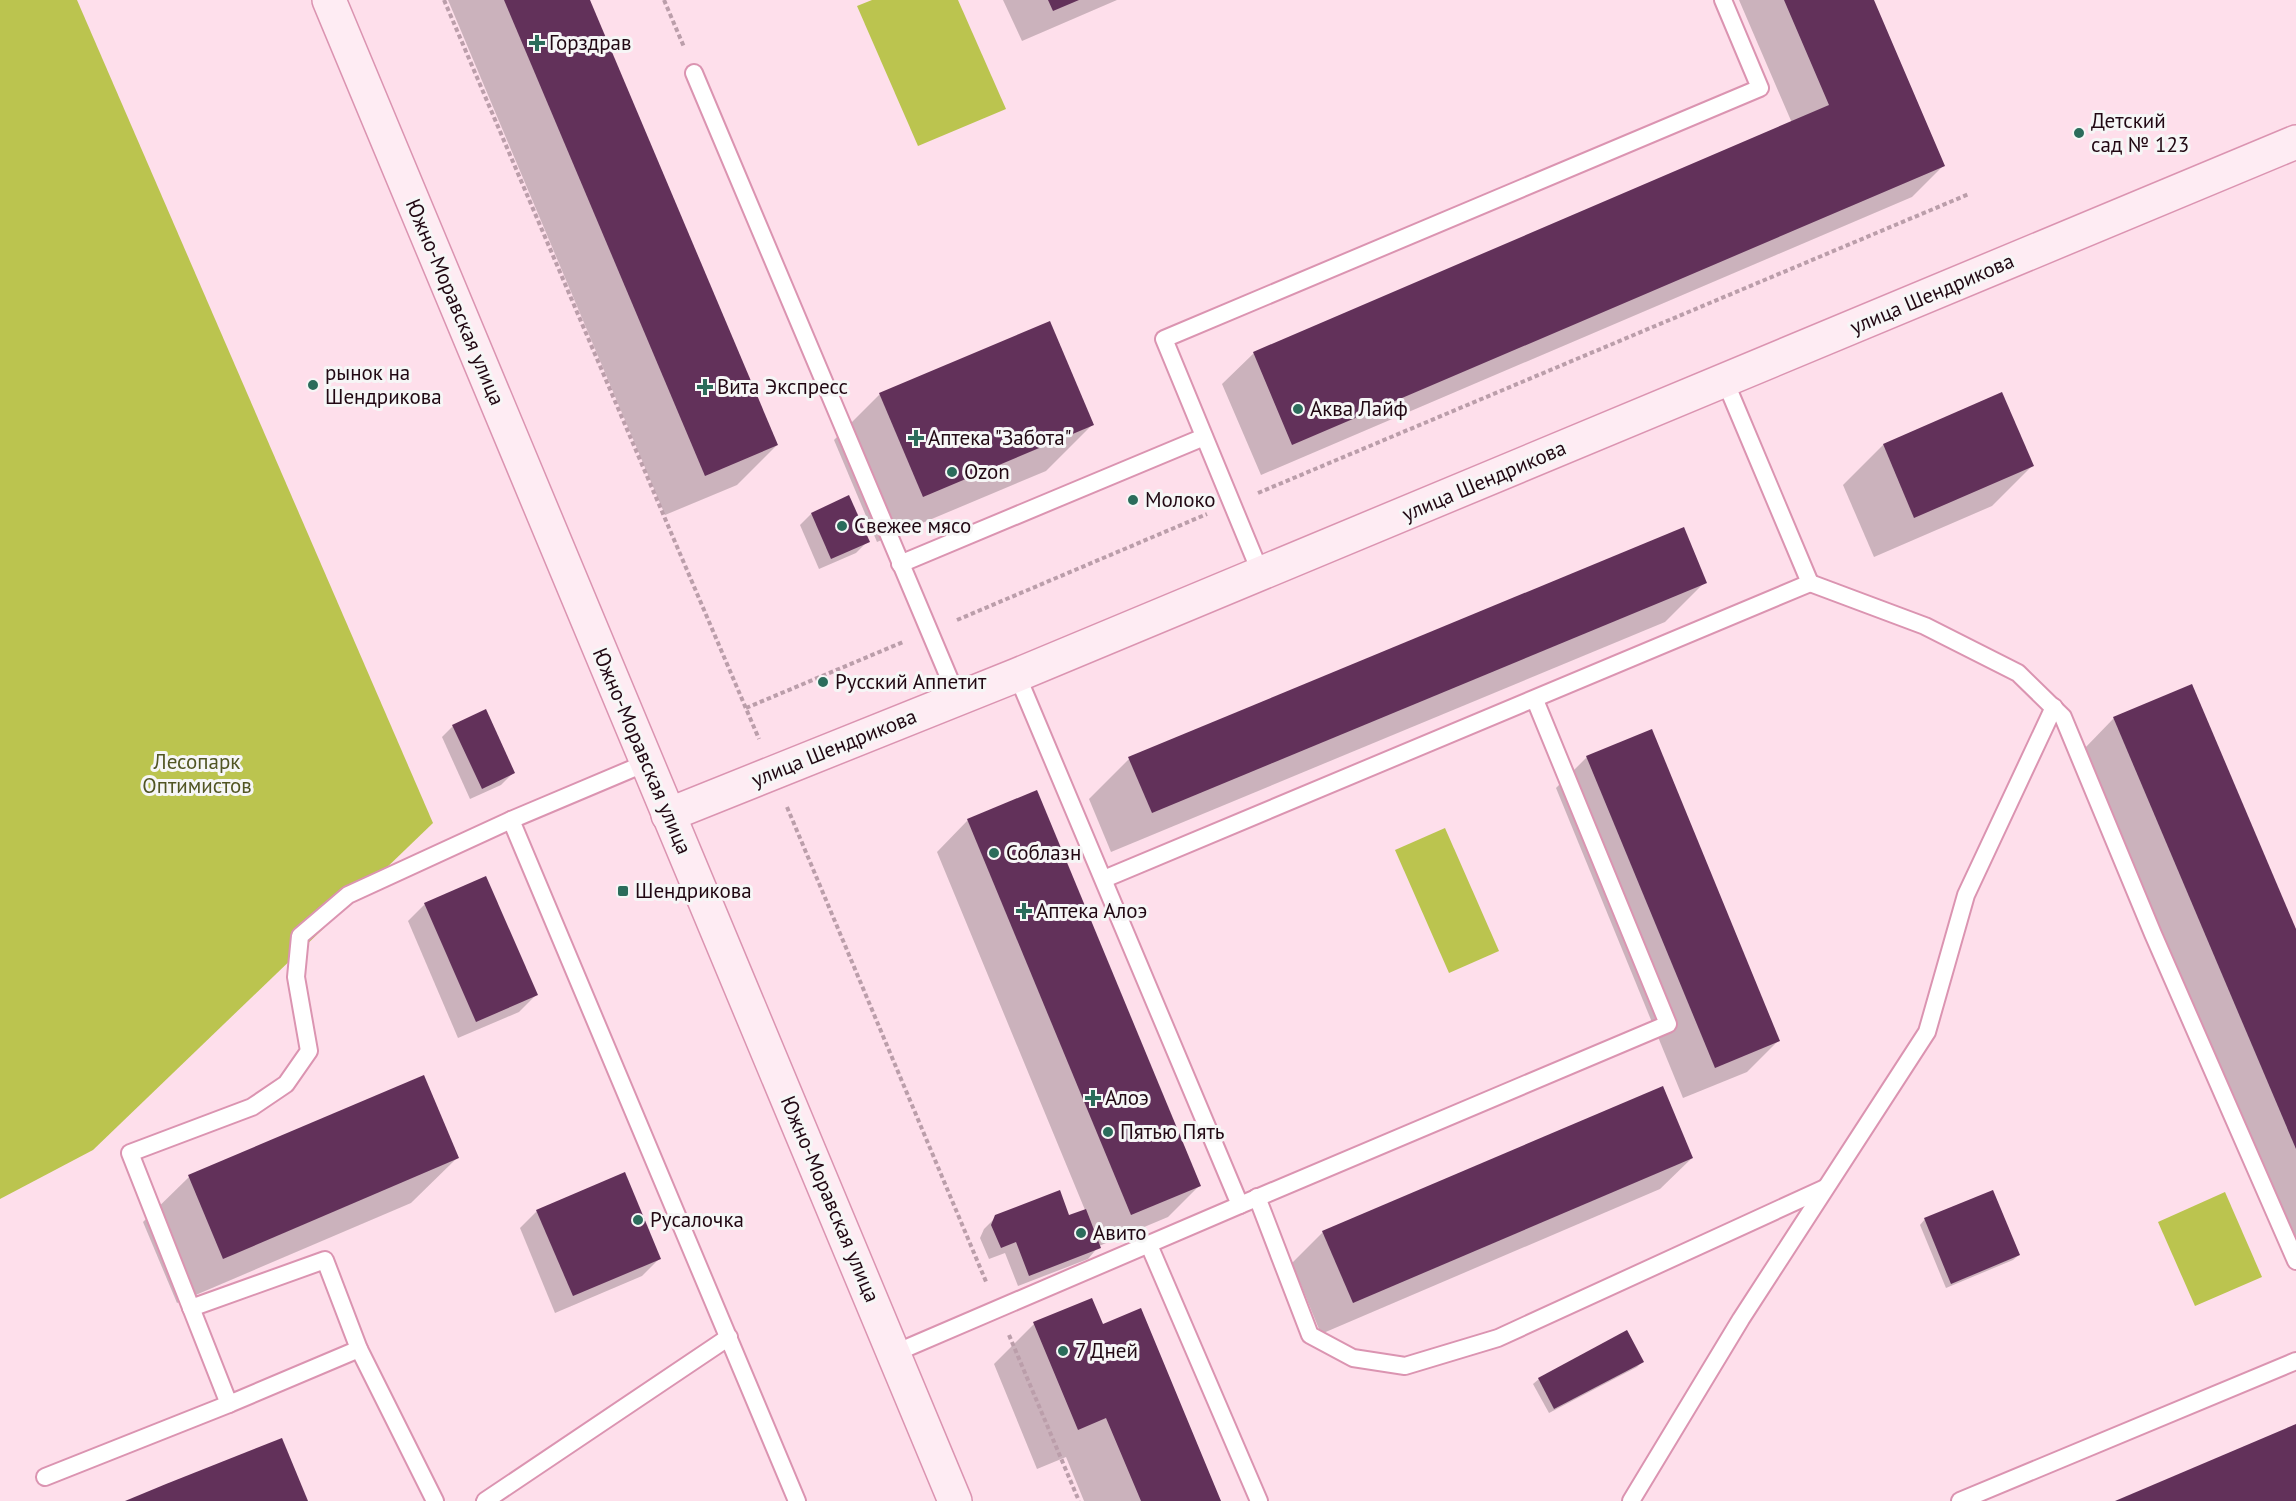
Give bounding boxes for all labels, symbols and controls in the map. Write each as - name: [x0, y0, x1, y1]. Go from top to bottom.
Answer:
- place label: Горздрав: [549, 29, 631, 56]
- marker: Горздрав: [530, 36, 544, 50]
- place label: Детский сад № 123: [2091, 107, 2189, 158]
- marker: Детский сад № 123: [2072, 126, 2086, 140]
- street label: Южно-Моравская улица: [400, 194, 511, 409]
- street label: улица Шендрикова: [1846, 247, 2018, 340]
- place label: рынок на Шендрикова: [325, 359, 442, 410]
- place label: Вита Экспресс: [717, 373, 848, 400]
- marker: рынок на Шендрикова: [306, 378, 320, 392]
- marker: Вита Экспресс: [698, 380, 712, 394]
- place label: Аква Лайф: [1310, 395, 1408, 422]
- marker: Аква Лайф: [1291, 402, 1305, 416]
- place label: Аптека "Забота": [928, 424, 1072, 451]
- marker: Аптека "Забота": [909, 431, 923, 445]
- street label: улица Шендрикова: [1398, 434, 1570, 527]
- place label: Ozon: [964, 458, 1010, 485]
- marker: Ozon: [945, 465, 959, 479]
- place label: Молоко: [1145, 486, 1216, 513]
- marker: Молоко: [1126, 493, 1140, 507]
- place label: Свежее мясо: [854, 512, 971, 539]
- marker: Свежее мясо: [835, 519, 849, 533]
- street label: Южно-Моравская улица: [587, 643, 698, 858]
- place label: Русский Аппетит: [835, 668, 987, 695]
- marker: Русский Аппетит: [816, 675, 830, 689]
- street label: улица Шендрикова: [747, 702, 920, 793]
- park label: Лесопарк Оптимистов: [142, 748, 252, 799]
- place label: Соблазн: [1006, 839, 1081, 866]
- marker: Соблазн: [987, 846, 1001, 860]
- place label: Шендрикова: [635, 877, 752, 904]
- marker: Шендрикова: [616, 884, 630, 898]
- place label: Аптека Алоэ: [1036, 897, 1147, 924]
- marker: Аптека Алоэ: [1017, 904, 1031, 918]
- place label: Алоэ: [1105, 1084, 1149, 1111]
- street label: Южно-Моравская улица: [775, 1091, 886, 1306]
- marker: Алоэ: [1086, 1091, 1100, 1105]
- place label: Пятью Пять: [1120, 1118, 1225, 1145]
- marker: Пятью Пять: [1101, 1125, 1115, 1139]
- place label: Русалочка: [650, 1206, 744, 1233]
- marker: Русалочка: [631, 1213, 645, 1227]
- place label: Авито: [1093, 1219, 1147, 1246]
- marker: Авито: [1074, 1226, 1088, 1240]
- place label: 7 Дней: [1075, 1337, 1138, 1364]
- marker: 7 Дней: [1056, 1344, 1070, 1358]

